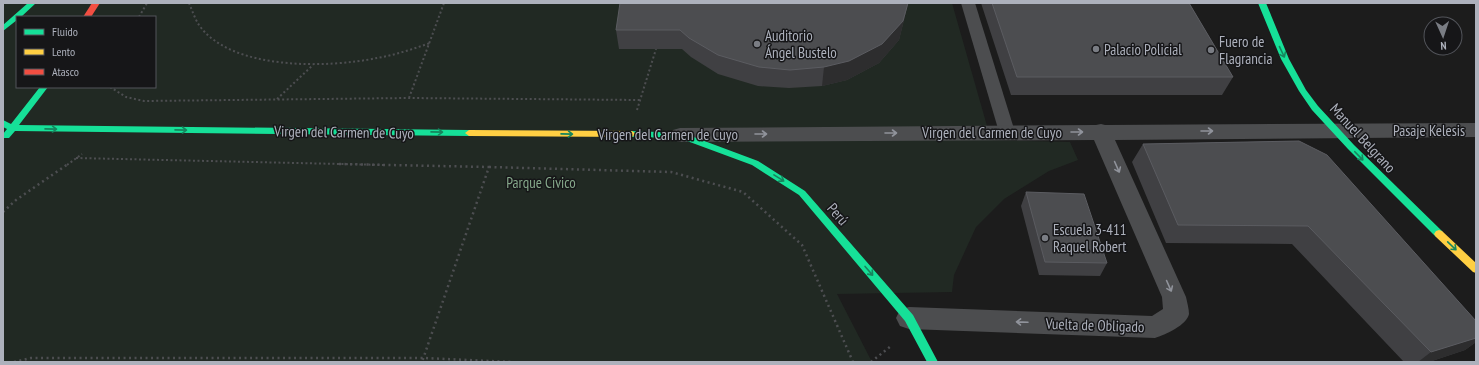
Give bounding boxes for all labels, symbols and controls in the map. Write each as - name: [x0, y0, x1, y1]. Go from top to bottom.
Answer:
- legend: [16, 16, 156, 88]
- north arrow: [1423, 16, 1463, 56]
- text: Fluido: [52, 24, 78, 39]
- place label: Auditorio Ángel Bustelo: [765, 26, 837, 62]
- place label: Fuero de Flagrancia: [1219, 32, 1272, 68]
- marker: Auditorio Ángel Bustelo: [752, 39, 762, 49]
- text: N: [1440, 39, 1447, 53]
- place label: Palacio Policial: [1104, 40, 1182, 59]
- text: Lento: [52, 44, 75, 59]
- marker: Palacio Policial: [1091, 44, 1101, 54]
- marker: Fuero de Flagrancia: [1206, 45, 1216, 55]
- one-way arrow: [1279, 46, 1286, 58]
- text: Atasco: [52, 64, 79, 79]
- street label: Manuel Belgrano: [1326, 99, 1400, 177]
- street label: Virgen del Carmen de Cuyo: [273, 121, 414, 143]
- street label: Pasaje Kelesis: [1393, 121, 1465, 140]
- street label: Virgen del Carmen de Cuyo: [921, 123, 1062, 142]
- one-way arrow: [44, 125, 57, 133]
- street label: Virgen del Carmen de Cuyo: [597, 125, 738, 144]
- one-way arrow: [174, 126, 187, 134]
- one-way arrow: [1200, 127, 1213, 135]
- one-way arrow: [430, 128, 443, 136]
- one-way arrow: [1070, 128, 1083, 136]
- one-way arrow: [884, 129, 897, 137]
- one-way arrow: [560, 130, 573, 138]
- one-way arrow: [754, 130, 767, 138]
- one-way arrow: [1354, 151, 1364, 161]
- one-way arrow: [1114, 161, 1121, 173]
- park label: Parque Cívico: [506, 173, 576, 192]
- one-way arrow: [773, 175, 785, 183]
- street label: Perú: [823, 199, 853, 229]
- place label: Escuela 3-411 Raquel Robert: [1053, 220, 1127, 256]
- marker: Escuela 3-411 Raquel Robert: [1040, 233, 1050, 243]
- one-way arrow: [1447, 241, 1457, 250]
- one-way arrow: [865, 266, 874, 276]
- one-way arrow: [1166, 280, 1173, 292]
- street label: Vuelta de Obligado: [1044, 314, 1145, 336]
- one-way arrow: [1016, 318, 1029, 326]

